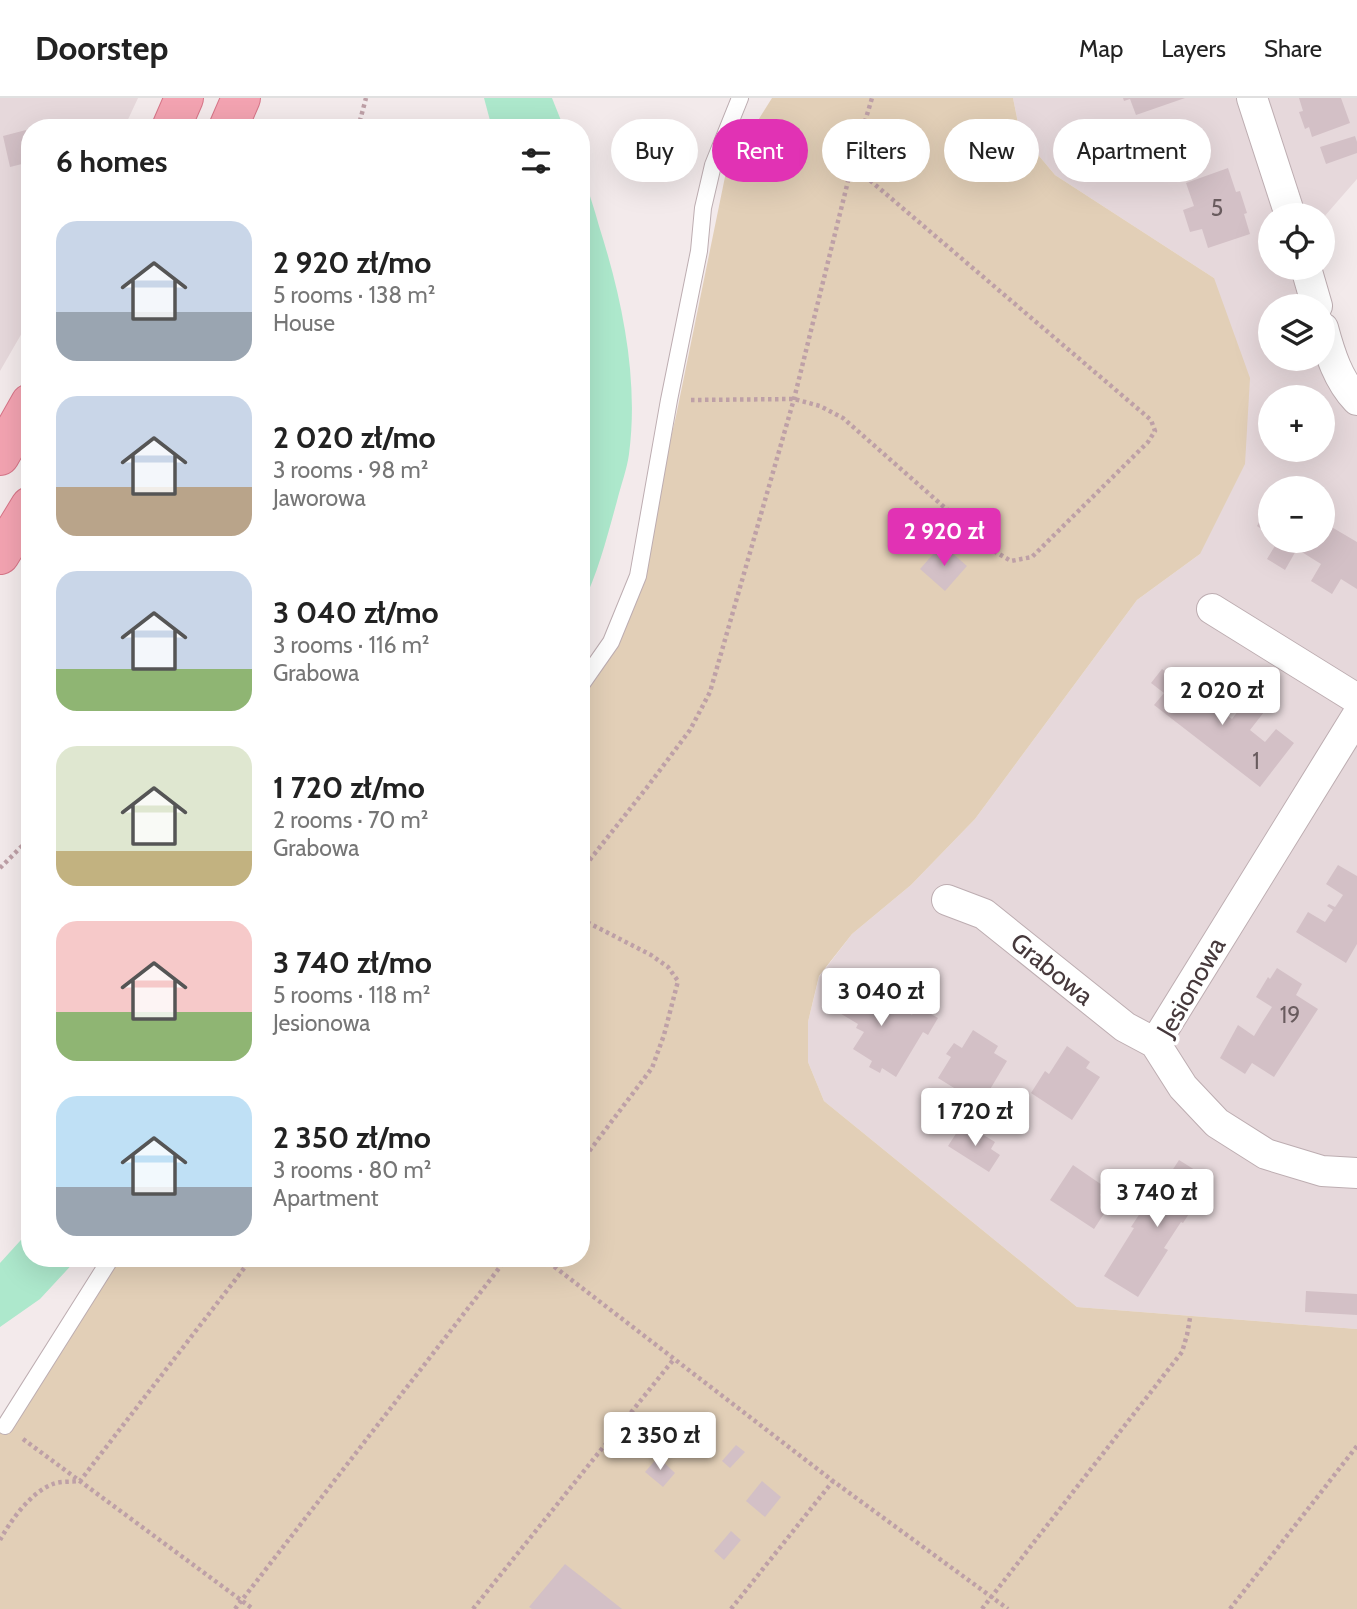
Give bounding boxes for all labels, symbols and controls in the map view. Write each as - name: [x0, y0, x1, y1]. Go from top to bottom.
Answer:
- text: Doorstep: [35, 28, 168, 68]
- text: Map: [1079, 34, 1123, 63]
- text: Layers: [1161, 34, 1226, 63]
- text: Share: [1264, 34, 1322, 63]
- chip: Buy: [611, 119, 698, 182]
- chip: Rent: [712, 119, 808, 182]
- chip: Filters: [822, 119, 930, 182]
- chip: New: [944, 119, 1039, 182]
- chip: Apartment: [1053, 119, 1211, 182]
- icon: filters: [517, 142, 555, 180]
- text: 6 homes: [56, 143, 167, 180]
- house number: 5: [1211, 194, 1223, 222]
- map controls: [1258, 203, 1335, 553]
- button: locate: [1258, 203, 1335, 280]
- text: 2 920 zł/mo: [273, 244, 431, 281]
- icon: home: [112, 249, 196, 333]
- text: 5 rooms · 138 m²: [273, 281, 435, 309]
- button: layers: [1258, 294, 1335, 371]
- text: House: [273, 309, 335, 337]
- button: +: [1258, 385, 1335, 462]
- text: 2 020 zł/mo: [273, 419, 436, 456]
- icon: home: [112, 424, 196, 508]
- text: 3 rooms · 98 m²: [273, 456, 428, 484]
- button: −: [1258, 476, 1335, 553]
- text: Jaworowa: [273, 484, 366, 512]
- pin: 2 920 zł: [872, 508, 1016, 568]
- text: 2 920 zł: [904, 517, 984, 545]
- text: 3 040 zł/mo: [273, 594, 439, 631]
- icon: home: [112, 599, 196, 683]
- text: 3 rooms · 116 m²: [273, 631, 429, 659]
- text: Grabowa: [273, 659, 359, 687]
- pin: 2 020 zł: [1150, 668, 1294, 727]
- text: 2 020 zł: [1180, 676, 1264, 704]
- house number: 1: [1252, 747, 1260, 775]
- text: 1 720 zł/mo: [273, 769, 425, 806]
- icon: home: [112, 774, 196, 858]
- text: 2 rooms · 70 m²: [273, 806, 428, 834]
- text: Grabowa: [273, 834, 359, 862]
- street label: Grabowa: [1004, 926, 1100, 1012]
- street label: Jesionowa: [1149, 931, 1233, 1044]
- text: 3 740 zł/mo: [273, 944, 432, 981]
- icon: home: [112, 949, 196, 1033]
- pin: 3 040 zł: [809, 968, 953, 1028]
- text: 3 040 zł: [838, 977, 924, 1005]
- text: 5 rooms · 118 m²: [273, 981, 430, 1009]
- house number: 19: [1280, 1001, 1300, 1029]
- text: Jesionowa: [273, 1009, 370, 1037]
- pin: 1 720 zł: [903, 1088, 1047, 1148]
- text: 1 720 zł: [937, 1097, 1013, 1125]
- text: 2 350 zł/mo: [273, 1119, 431, 1156]
- icon: home: [112, 1124, 196, 1208]
- text: 3 rooms · 80 m²: [273, 1156, 431, 1184]
- pin: 3 740 zł: [1085, 1170, 1229, 1229]
- text: 3 740 zł: [1116, 1178, 1198, 1206]
- text: Apartment: [273, 1184, 378, 1212]
- pin: 2 350 zł: [588, 1412, 732, 1472]
- text: 2 350 zł: [620, 1421, 700, 1449]

